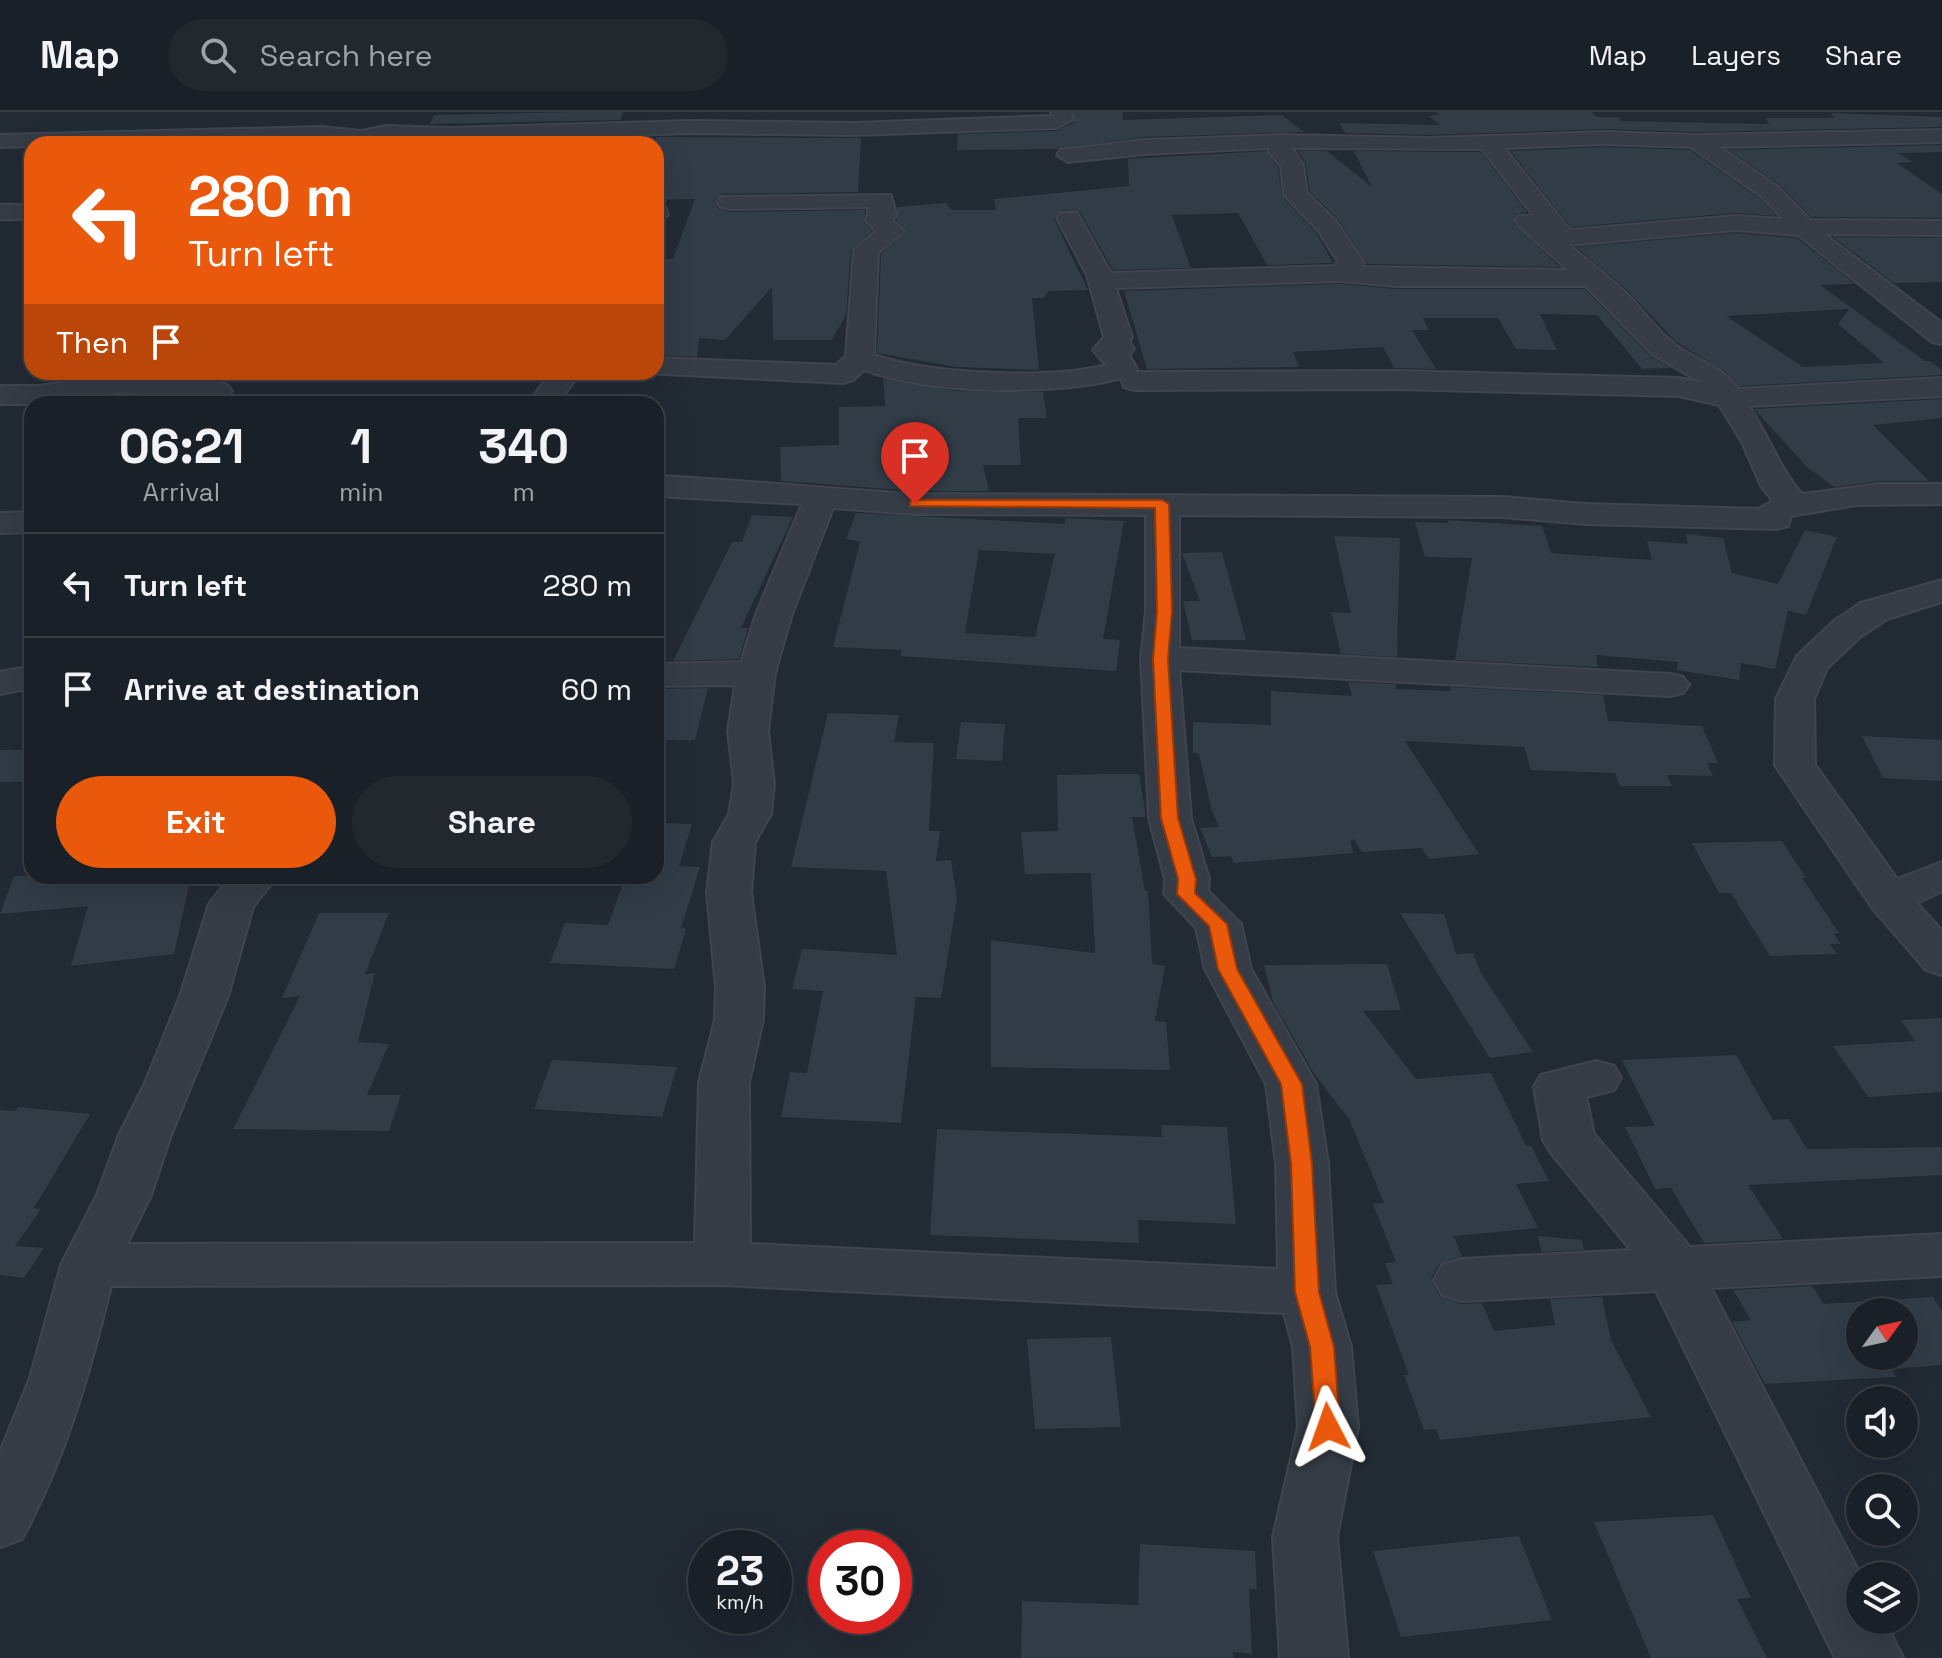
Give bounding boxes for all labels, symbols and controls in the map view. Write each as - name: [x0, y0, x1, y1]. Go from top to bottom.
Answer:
- search box: [168, 19, 728, 91]
- text: Map: [40, 31, 120, 79]
- icon: search: [196, 33, 240, 77]
- text: Search here: [260, 36, 433, 75]
- text: Map: [1589, 37, 1647, 73]
- text: Layers: [1691, 37, 1781, 73]
- text: Share: [1825, 37, 1902, 73]
- text: 280 m: [188, 161, 353, 232]
- icon: left: [56, 168, 160, 272]
- text: Turn left: [188, 231, 335, 277]
- icon: arrive: [144, 320, 188, 364]
- text: Then: [56, 323, 128, 362]
- text: 06:21: [119, 416, 244, 477]
- text: 1: [350, 416, 372, 477]
- text: 340: [478, 416, 569, 477]
- pin: [881, 422, 949, 504]
- icon: arrive: [893, 434, 937, 478]
- text: Arrival: [143, 475, 220, 509]
- text: min: [339, 475, 384, 509]
- text: m: [513, 475, 535, 509]
- icon: left: [56, 563, 100, 607]
- text: Turn left: [124, 566, 247, 605]
- text: 280 m: [542, 566, 632, 605]
- icon: arrive: [56, 667, 100, 711]
- text: Arrive at destination: [124, 670, 420, 709]
- text: 60 m: [561, 670, 632, 709]
- button: Exit: [56, 776, 336, 868]
- button: Share: [352, 776, 632, 868]
- north arrow: [1846, 1298, 1918, 1370]
- map controls: [1846, 1298, 1918, 1634]
- position arrow: [1286, 1385, 1370, 1469]
- button: sound: [1846, 1386, 1918, 1458]
- button: search: [1846, 1474, 1918, 1546]
- speed limit sign: 30: [808, 1530, 912, 1634]
- text: 23: [716, 1546, 764, 1597]
- button: layers: [1846, 1562, 1918, 1634]
- text: km/h: [716, 1589, 764, 1615]

